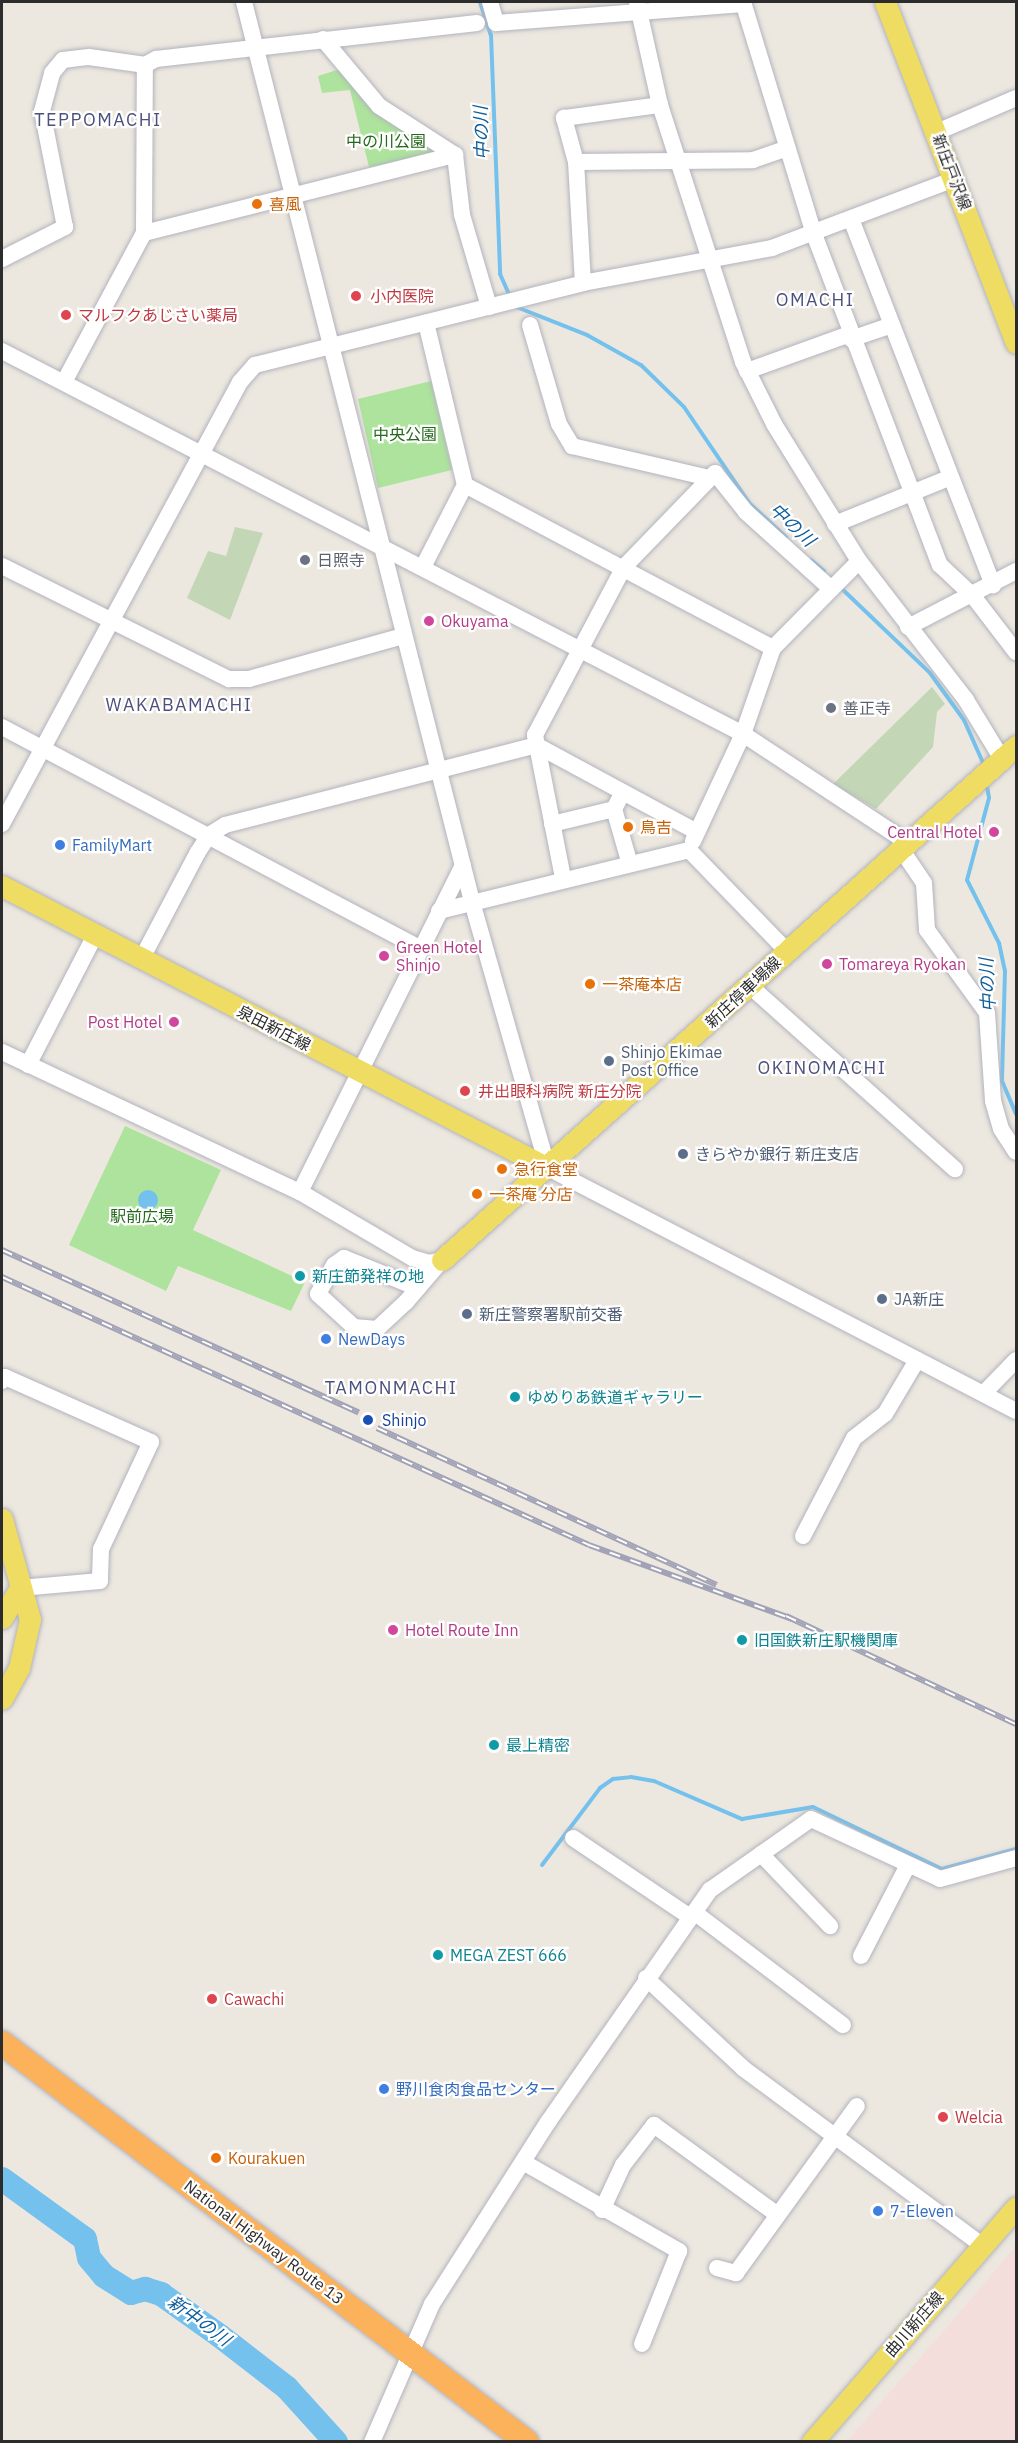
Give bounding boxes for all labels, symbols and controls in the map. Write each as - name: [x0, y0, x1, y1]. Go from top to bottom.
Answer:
- water label: 中の川: [470, 106, 494, 160]
- district label: TEPPOMACHI: [34, 109, 162, 131]
- park label: 中の川公園: [346, 131, 426, 151]
- street label: 新庄戸沢線: [929, 131, 975, 213]
- place label: 喜風: [269, 194, 301, 214]
- marker: 喜風: [250, 197, 264, 211]
- place label: 小内医院: [370, 286, 434, 306]
- marker: 小内医院: [347, 287, 365, 305]
- district label: OMACHI: [776, 289, 854, 311]
- place label: マルフクあじさい薬局: [78, 305, 238, 325]
- marker: マルフクあじさい薬局: [59, 308, 73, 322]
- park label: 中央公園: [373, 424, 437, 444]
- water label: 中の川: [765, 499, 819, 551]
- place label: 日照寺: [317, 550, 365, 570]
- marker: 日照寺: [298, 553, 312, 567]
- place label: Okuyama: [441, 611, 509, 631]
- marker: Okuyama: [422, 614, 436, 628]
- district label: WAKABAMACHI: [105, 694, 253, 716]
- place label: 善正寺: [843, 698, 891, 718]
- marker: 善正寺: [824, 701, 838, 715]
- place label: 鳥吉: [640, 817, 672, 837]
- marker: 鳥吉: [621, 820, 635, 834]
- place label: Central Hotel: [887, 822, 982, 842]
- marker: Central Hotel: [987, 825, 1001, 839]
- place label: FamilyMart: [72, 835, 152, 855]
- marker: FamilyMart: [53, 838, 67, 852]
- place label: Green Hotel Shinjo: [396, 937, 482, 975]
- marker: Green Hotel Shinjo: [377, 949, 391, 963]
- street label: 新庄停車場線: [701, 952, 785, 1032]
- place label: Tomareya Ryokan: [839, 954, 966, 974]
- marker: Tomareya Ryokan: [820, 957, 834, 971]
- water label: 中の川: [976, 957, 1000, 1013]
- place label: 一茶庵本店: [602, 974, 682, 994]
- marker: 一茶庵本店: [583, 977, 597, 991]
- street label: 泉田新庄線: [234, 1001, 314, 1055]
- place label: Post Hotel: [88, 1012, 162, 1032]
- marker: Post Hotel: [167, 1015, 181, 1029]
- place label: Shinjo Ekimae Post Office: [621, 1042, 722, 1080]
- marker: Shinjo Ekimae Post Office: [602, 1054, 616, 1068]
- district label: OKINOMACHI: [758, 1057, 886, 1079]
- place label: 井出眼科病院 新庄分院: [478, 1081, 642, 1101]
- marker: 井出眼科病院 新庄分院: [456, 1082, 474, 1100]
- place label: きらやか銀行 新庄支店: [695, 1144, 859, 1164]
- marker: きらやか銀行 新庄支店: [676, 1147, 690, 1161]
- place label: 急行食堂: [514, 1159, 578, 1179]
- marker: 急行食堂: [495, 1162, 509, 1176]
- place label: 一茶庵 分店: [489, 1184, 573, 1204]
- marker: 一茶庵 分店: [470, 1187, 484, 1201]
- park label: 駅前広場: [110, 1206, 174, 1226]
- place label: 新庄節発祥の地: [312, 1266, 424, 1286]
- marker: 新庄節発祥の地: [293, 1269, 307, 1283]
- place label: JA新庄: [894, 1289, 944, 1309]
- marker: JA新庄: [875, 1292, 889, 1306]
- place label: 新庄警察署駅前交番: [479, 1304, 623, 1324]
- marker: 新庄警察署駅前交番: [460, 1307, 474, 1321]
- place label: NewDays: [338, 1329, 405, 1349]
- marker: NewDays: [319, 1332, 333, 1346]
- district label: TAMONMACHI: [325, 1377, 457, 1399]
- place label: ゆめりあ鉄道ギャラリー: [527, 1387, 703, 1407]
- marker: ゆめりあ鉄道ギャラリー: [508, 1390, 522, 1404]
- place label: Shinjo: [382, 1410, 426, 1430]
- marker: Shinjo: [359, 1411, 377, 1429]
- place label: Hotel Route Inn: [405, 1620, 518, 1640]
- marker: Hotel Route Inn: [386, 1623, 400, 1637]
- place label: 旧国鉄新庄駅機関庫: [754, 1630, 898, 1650]
- marker: 旧国鉄新庄駅機関庫: [735, 1633, 749, 1647]
- place label: 最上精密: [506, 1735, 570, 1755]
- marker: 最上精密: [487, 1738, 501, 1752]
- place label: MEGA ZEST 666: [450, 1945, 567, 1965]
- marker: MEGA ZEST 666: [431, 1948, 445, 1962]
- place label: Cawachi: [224, 1989, 284, 2009]
- marker: Cawachi: [205, 1992, 219, 2006]
- place label: 野川食肉食品センター: [396, 2079, 556, 2099]
- marker: 野川食肉食品センター: [377, 2082, 391, 2096]
- place label: Welcia: [955, 2107, 1003, 2127]
- marker: Welcia: [936, 2110, 950, 2124]
- place label: Kourakuen: [228, 2148, 305, 2168]
- marker: Kourakuen: [209, 2151, 223, 2165]
- street label: National Highway Route 13: [180, 2176, 348, 2308]
- place label: 7-Eleven: [890, 2201, 954, 2221]
- marker: 7-Eleven: [871, 2204, 885, 2218]
- street label: 曲川新庄線: [881, 2288, 947, 2360]
- water label: 新中の川: [164, 2291, 234, 2351]

